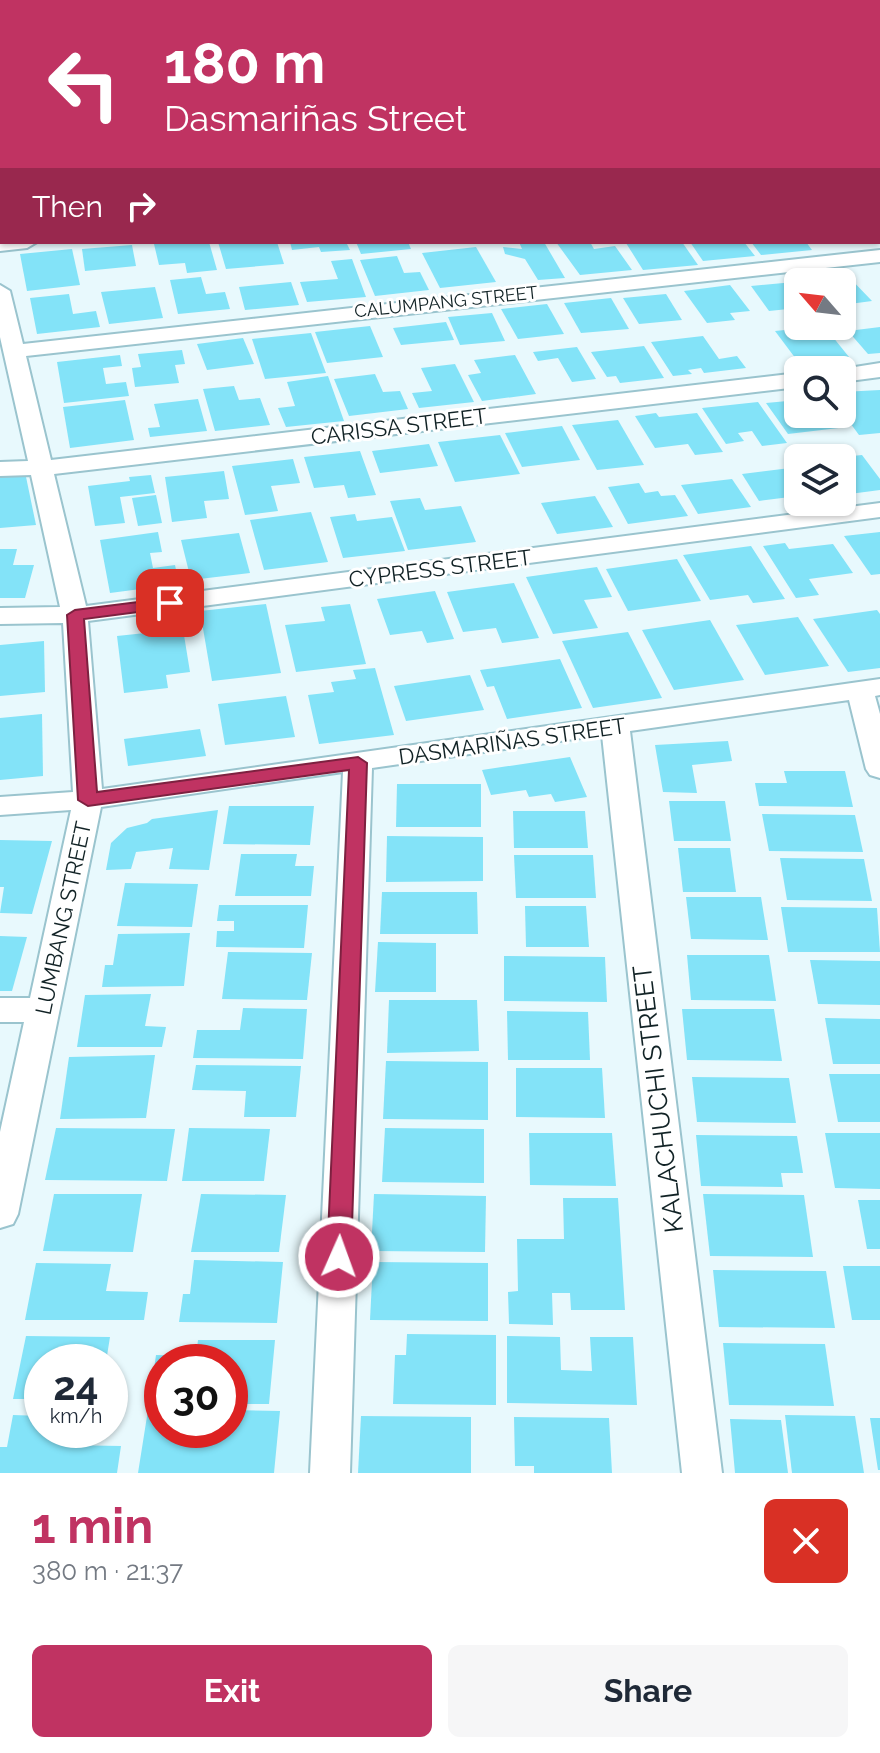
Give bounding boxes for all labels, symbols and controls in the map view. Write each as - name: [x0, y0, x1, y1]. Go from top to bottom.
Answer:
- text: 180 m: [164, 30, 325, 96]
- icon: left: [32, 32, 136, 136]
- text: Dasmariñas Street: [164, 97, 467, 139]
- icon: right: [119, 184, 163, 228]
- text: Then: [32, 189, 103, 224]
- north arrow: [784, 268, 856, 340]
- map controls: [784, 268, 856, 516]
- street label: CALUMPANG STREET: [353, 281, 539, 322]
- button: search: [784, 356, 856, 428]
- street label: CARISSA STREET: [310, 402, 489, 450]
- button: layers: [784, 444, 856, 516]
- street label: CYPRESS STREET: [347, 544, 533, 592]
- pin: [136, 569, 204, 637]
- icon: arrive: [148, 581, 192, 625]
- street label: DASMARIÑAS STREET: [397, 712, 628, 770]
- street label: LUMBANG STREET: [30, 818, 96, 1017]
- street label: KALACHUCHI STREET: [627, 963, 689, 1234]
- position arrow: [297, 1215, 381, 1299]
- speed limit sign: 30: [144, 1344, 248, 1448]
- text: 24: [53, 1362, 99, 1409]
- text: km/h: [50, 1404, 102, 1428]
- text: 1 min: [32, 1498, 153, 1554]
- button: close: [764, 1499, 848, 1583]
- text: 380 m · 21:37: [32, 1556, 183, 1586]
- button: Exit: [32, 1645, 432, 1737]
- button: Share: [448, 1645, 848, 1737]

